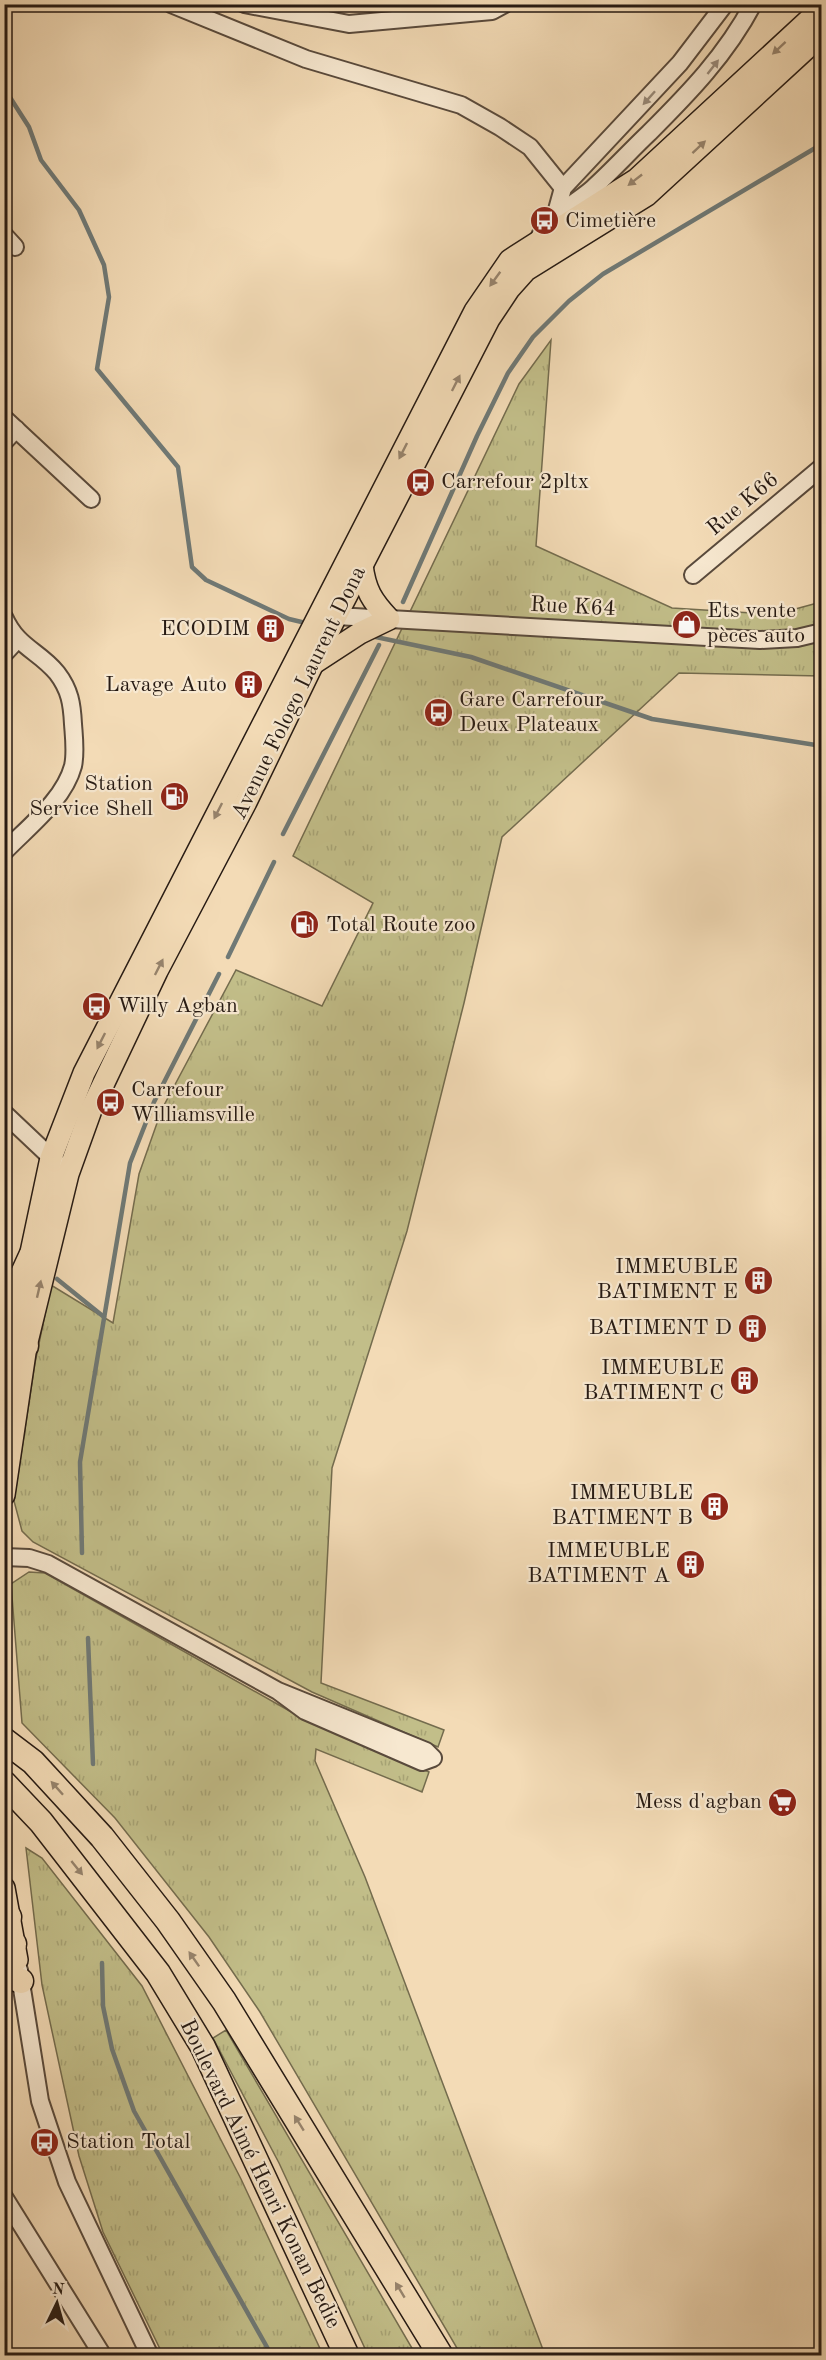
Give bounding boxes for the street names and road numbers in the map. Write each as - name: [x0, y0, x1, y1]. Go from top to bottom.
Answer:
- street label: Rue K66: [703, 468, 783, 540]
- street label: Avenue Fologo Laurent Dona: [228, 563, 370, 823]
- street label: Rue K64: [530, 594, 616, 620]
- street label: Boulevard Aimé Henri Konan Bedie: [175, 2016, 345, 2332]

